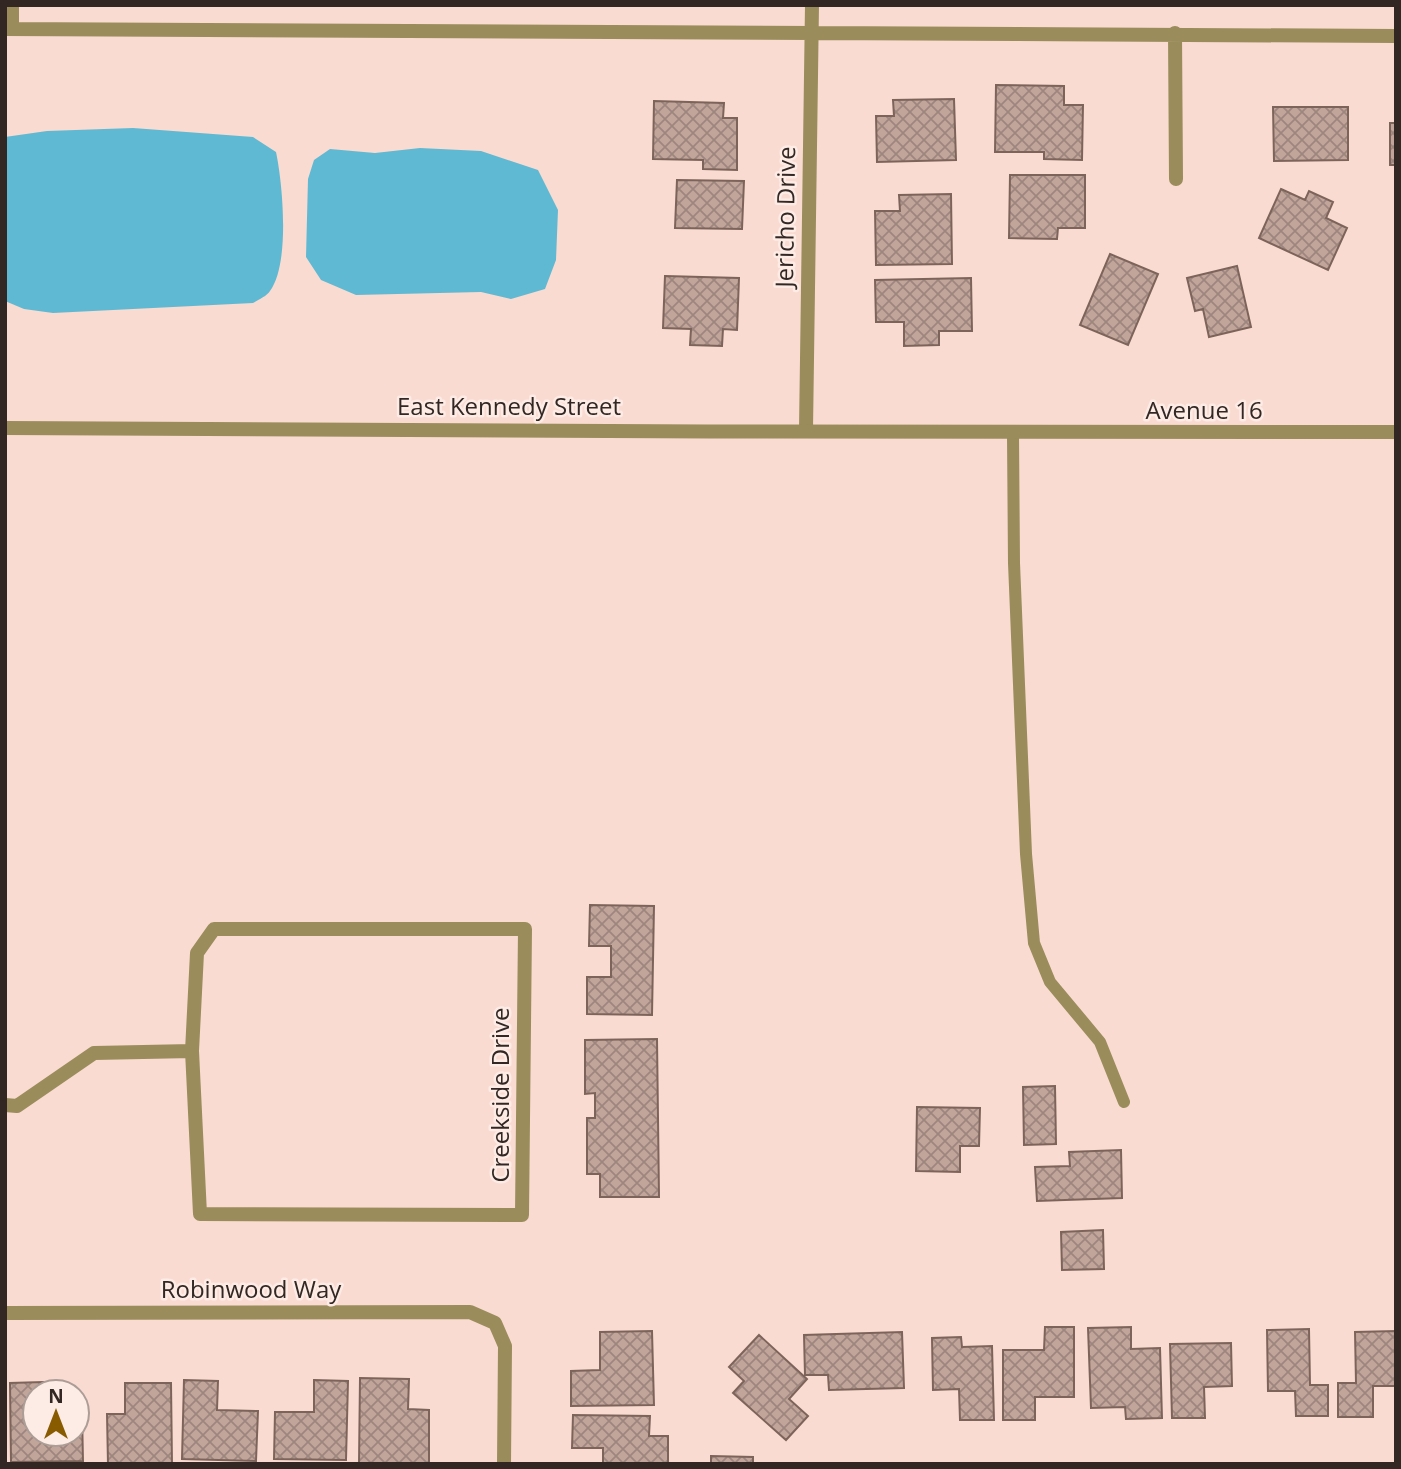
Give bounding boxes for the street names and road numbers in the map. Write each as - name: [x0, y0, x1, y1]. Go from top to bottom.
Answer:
- street label: Jericho Drive: [767, 146, 802, 290]
- street label: East Kennedy Street: [397, 389, 621, 422]
- street label: Avenue 16: [1145, 393, 1263, 426]
- street label: Creekside Drive: [483, 1007, 516, 1183]
- street label: Robinwood Way: [161, 1272, 342, 1305]

